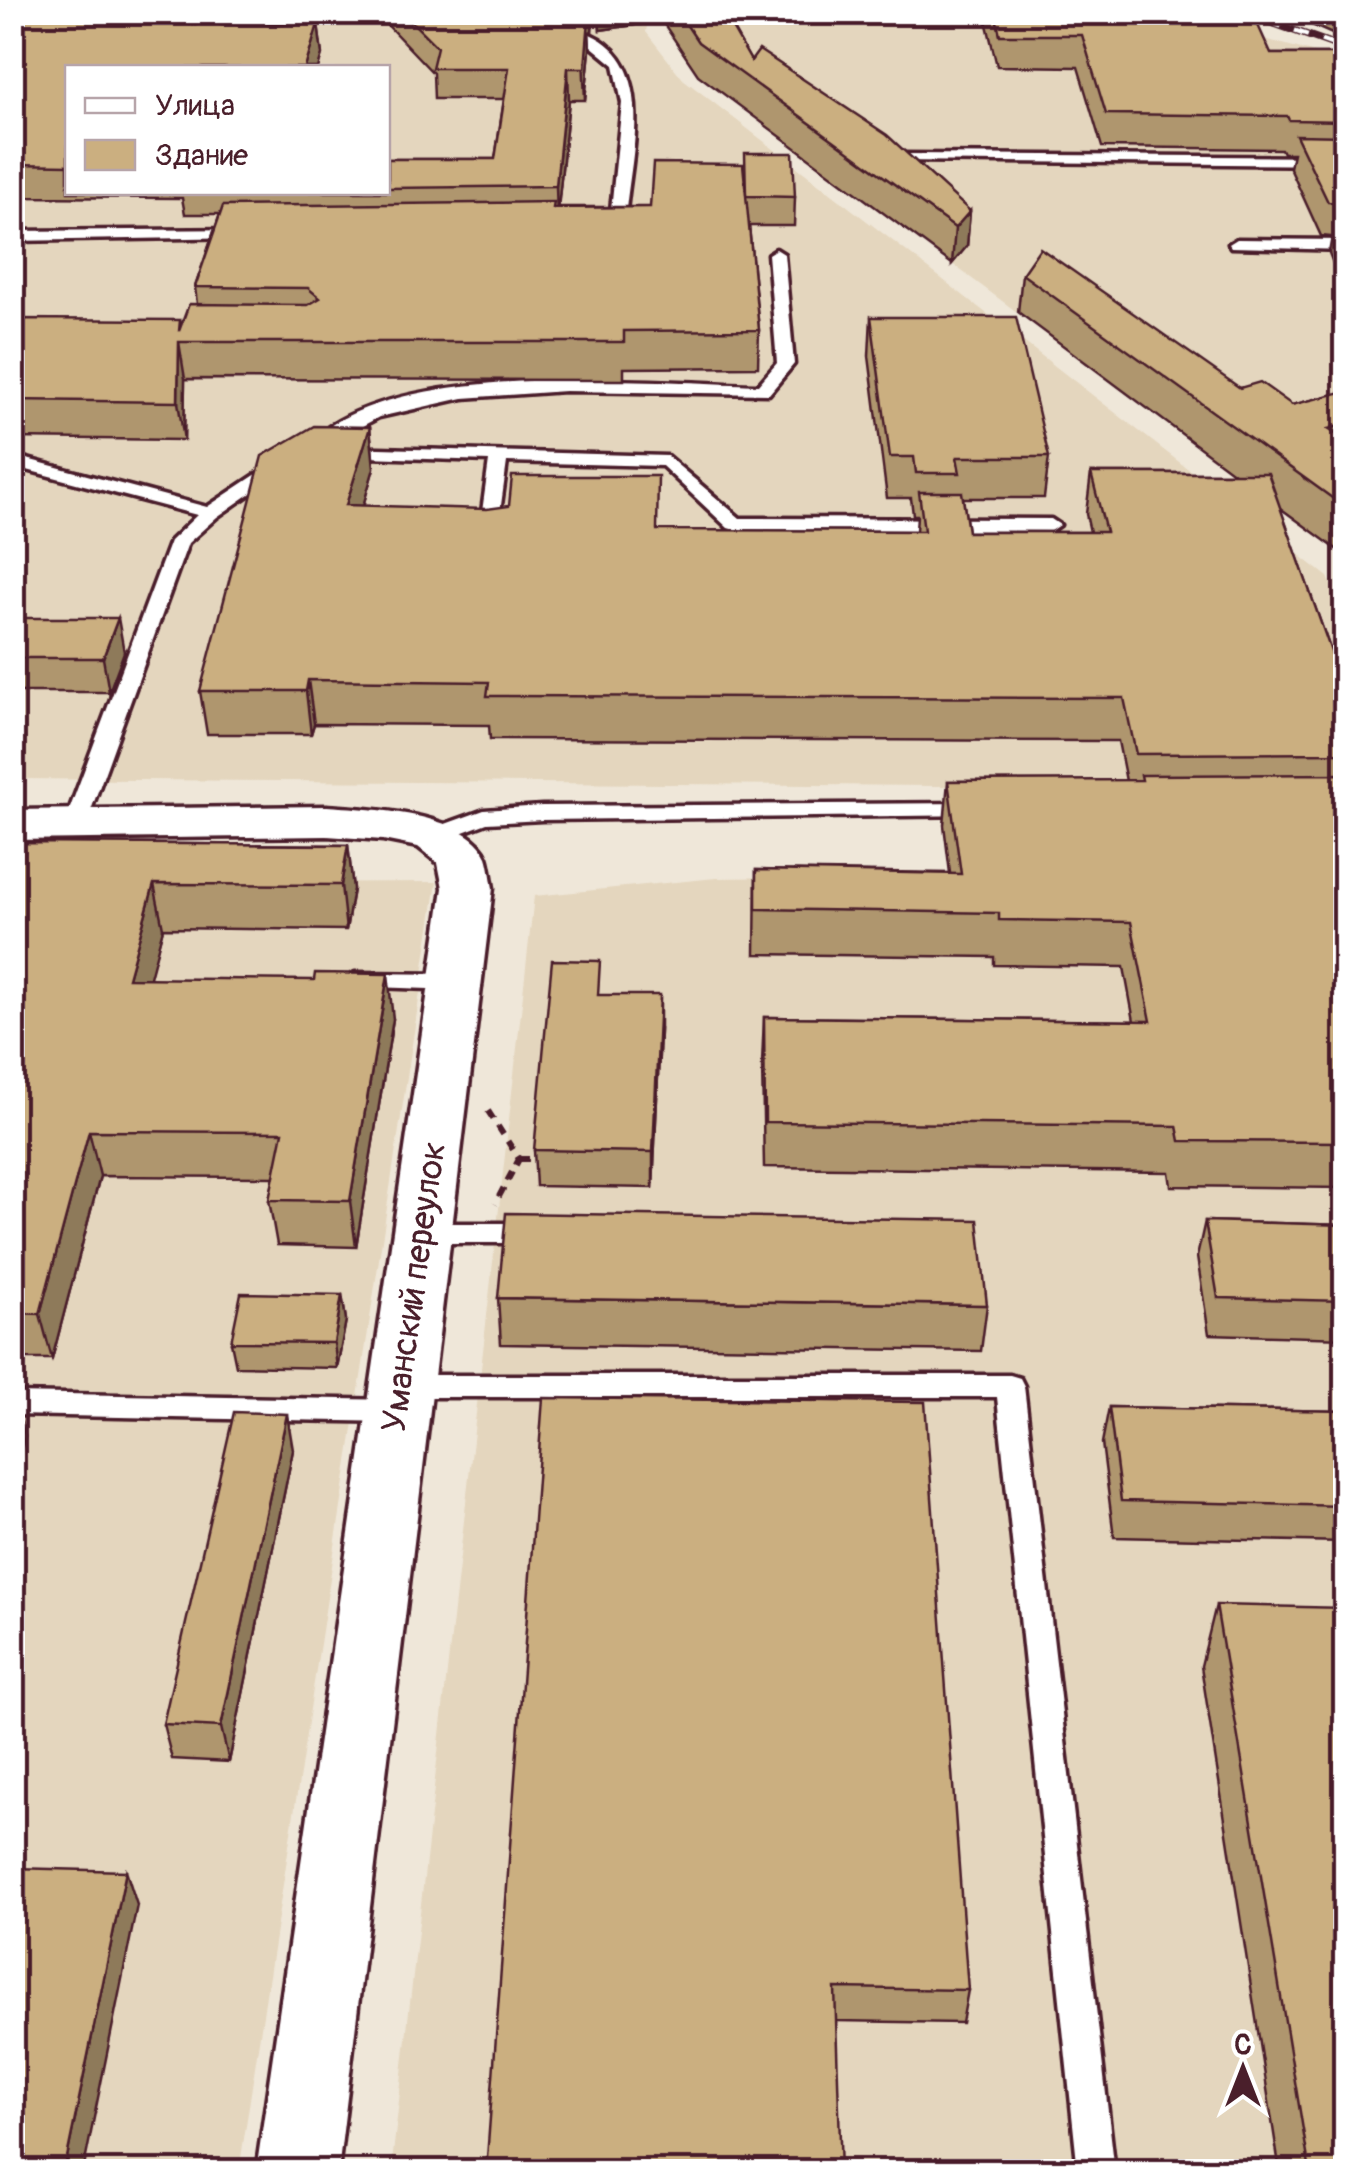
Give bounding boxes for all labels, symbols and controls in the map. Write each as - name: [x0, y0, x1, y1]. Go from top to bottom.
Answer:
- legend: [65, 65, 390, 195]
- text: Улица: [155, 87, 235, 124]
- text: Здание: [155, 137, 248, 174]
- street label: Уманский переулок: [372, 1139, 456, 1435]
- north arrow: [1193, 2019, 1293, 2119]
- text: С: [1234, 2028, 1252, 2063]

